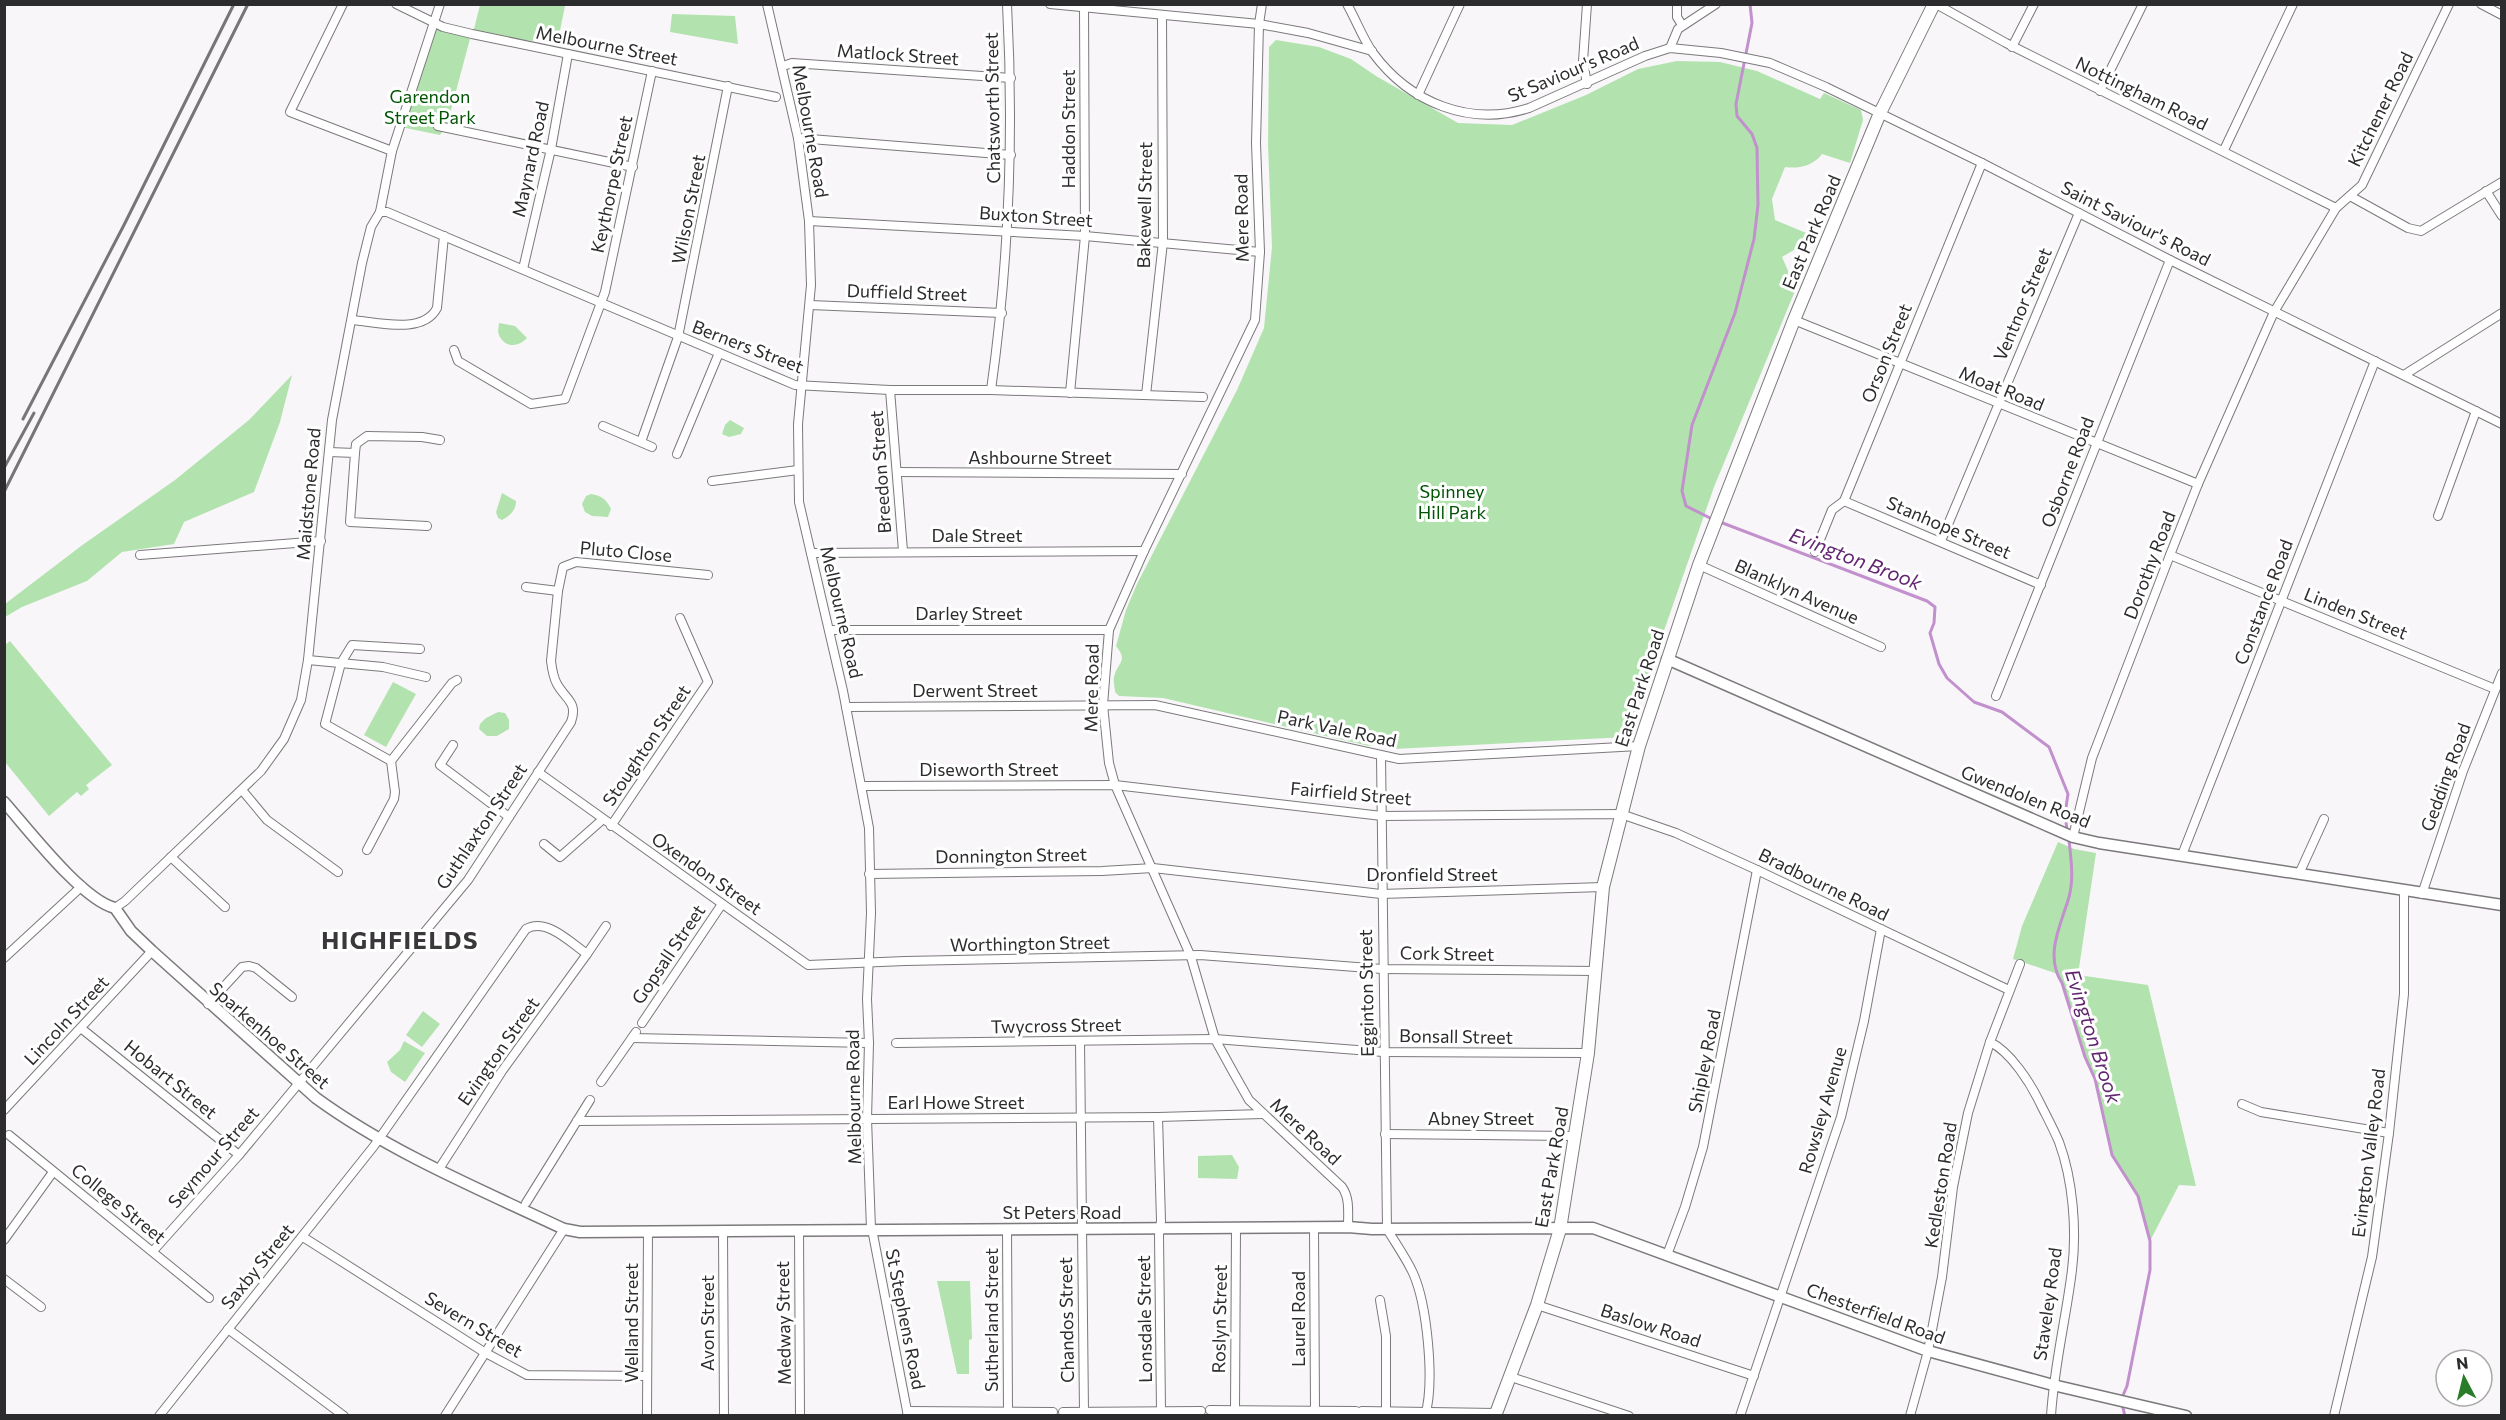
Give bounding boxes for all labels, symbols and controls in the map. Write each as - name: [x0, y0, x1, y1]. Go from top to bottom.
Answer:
- street label: Melbourne Street: [534, 20, 680, 70]
- street label: St Saviour's Road: [1504, 31, 1642, 107]
- street label: Chatsworth Street: [980, 32, 1004, 184]
- street label: Matlock Street: [836, 39, 960, 69]
- street label: Kitchener Road: [2343, 48, 2417, 170]
- street label: Nottingham Road: [2072, 51, 2212, 135]
- street label: Melbourne Road: [788, 63, 834, 199]
- street label: Haddon Street: [1057, 69, 1079, 189]
- park label: Garendon Street Park: [384, 85, 476, 128]
- street label: Maynard Road: [507, 99, 553, 219]
- street label: Keythorpe Street: [586, 113, 636, 255]
- street label: Bakewell Street: [1132, 141, 1156, 269]
- street label: Wilson Street: [667, 152, 709, 266]
- street label: East Park Road: [1777, 171, 1845, 293]
- street label: Mere Road: [1229, 174, 1253, 262]
- street label: Saint Saviour's Road: [2058, 176, 2214, 270]
- street label: Buxton Street: [978, 201, 1094, 231]
- street label: Ventnor Street: [1988, 244, 2056, 364]
- street label: Duffield Street: [846, 279, 968, 305]
- street label: Orson Street: [1856, 300, 1916, 406]
- street label: Berners Street: [689, 315, 807, 377]
- street label: Moat Road: [1956, 361, 2048, 415]
- street label: Breedon Street: [865, 410, 895, 534]
- street label: Osborne Road: [2036, 414, 2098, 530]
- street label: Maidstone Road: [291, 427, 325, 561]
- street label: Ashbourne Street: [968, 446, 1112, 468]
- park label: Spinney Hill Park: [1418, 480, 1486, 523]
- street label: Stanhope Street: [1883, 491, 2015, 563]
- street label: Dorothy Road: [2118, 508, 2180, 622]
- water label: Evington Brook: [1786, 522, 1927, 595]
- street label: Dale Street: [931, 524, 1023, 546]
- street label: Pluto Close: [579, 536, 673, 566]
- street label: Constance Road: [2229, 536, 2297, 668]
- street label: Melbourne Road: [816, 544, 868, 680]
- street label: Blanklyn Avenue: [1732, 554, 1862, 628]
- street label: Linden Street: [2301, 582, 2411, 644]
- street label: Darley Street: [915, 602, 1023, 624]
- street label: East Park Road: [1610, 626, 1668, 750]
- street label: Mere Road: [1079, 644, 1103, 732]
- street label: Derwent Street: [912, 679, 1038, 701]
- street label: Stoughton Street: [597, 680, 695, 810]
- street label: Park Vale Road: [1275, 705, 1399, 751]
- street label: Gedding Road: [2415, 720, 2475, 834]
- street label: Diseworth Street: [919, 758, 1059, 780]
- street label: Guthlaxton Street: [431, 759, 531, 893]
- street label: Gwendolen Road: [1958, 760, 2094, 832]
- street label: Fairfield Street: [1289, 777, 1413, 809]
- street label: Oxendon Street: [648, 827, 766, 919]
- street label: Donnington Street: [935, 843, 1087, 867]
- street label: Bradbourne Road: [1755, 843, 1893, 925]
- street label: Dronfield Street: [1366, 863, 1498, 885]
- street label: Gopsall Street: [627, 900, 709, 1008]
- district label: HIGHFIELDS: [321, 925, 479, 954]
- street label: Egginton Street: [1354, 929, 1378, 1057]
- street label: Worthington Street: [950, 931, 1110, 955]
- street label: Cork Street: [1400, 941, 1494, 965]
- water label: Evington Brook: [2061, 966, 2127, 1107]
- street label: Lincoln Street: [19, 971, 113, 1069]
- street label: Sparkenhoe Street: [205, 977, 335, 1093]
- street label: Evington Street: [453, 993, 543, 1109]
- street label: Shipley Road: [1683, 1007, 1725, 1115]
- street label: Twycross Street: [990, 1013, 1122, 1037]
- street label: Bonsall Street: [1399, 1024, 1513, 1048]
- street label: Melbourne Road: [841, 1029, 865, 1165]
- street label: Hobart Street: [120, 1035, 222, 1123]
- street label: Rowsley Avenue: [1793, 1044, 1851, 1176]
- street label: Evington Valley Road: [2347, 1067, 2389, 1239]
- street label: Earl Howe Street: [887, 1091, 1025, 1113]
- street label: Mere Road: [1266, 1093, 1346, 1169]
- street label: Seymour Street: [163, 1102, 263, 1212]
- street label: East Park Road: [1530, 1105, 1572, 1229]
- street label: Abney Street: [1428, 1107, 1534, 1129]
- street label: Kedleston Road: [1919, 1120, 1961, 1250]
- street label: College Street: [67, 1158, 171, 1248]
- street label: St Peters Road: [1003, 1201, 1121, 1223]
- street label: Saxby Street: [216, 1219, 298, 1313]
- street label: Staveley Road: [2028, 1246, 2066, 1362]
- street label: St Stephens Road: [882, 1247, 930, 1391]
- street label: Sutherland Street: [980, 1248, 1002, 1392]
- street label: Lonsdale Street: [1132, 1255, 1156, 1383]
- street label: Chandos Street: [1054, 1257, 1078, 1383]
- street label: Medway Street: [771, 1261, 795, 1385]
- street label: Welland Street: [620, 1263, 642, 1383]
- street label: Roslyn Street: [1207, 1264, 1231, 1374]
- street label: Laurel Road: [1287, 1271, 1309, 1367]
- street label: Avon Street: [696, 1275, 718, 1371]
- street label: Chesterfield Road: [1804, 1278, 1948, 1348]
- street label: Severn Street: [421, 1286, 527, 1362]
- street label: Baslow Road: [1598, 1298, 1704, 1352]
- north arrow: [2434, 1348, 2494, 1408]
- text: N: [2455, 1352, 2469, 1373]

